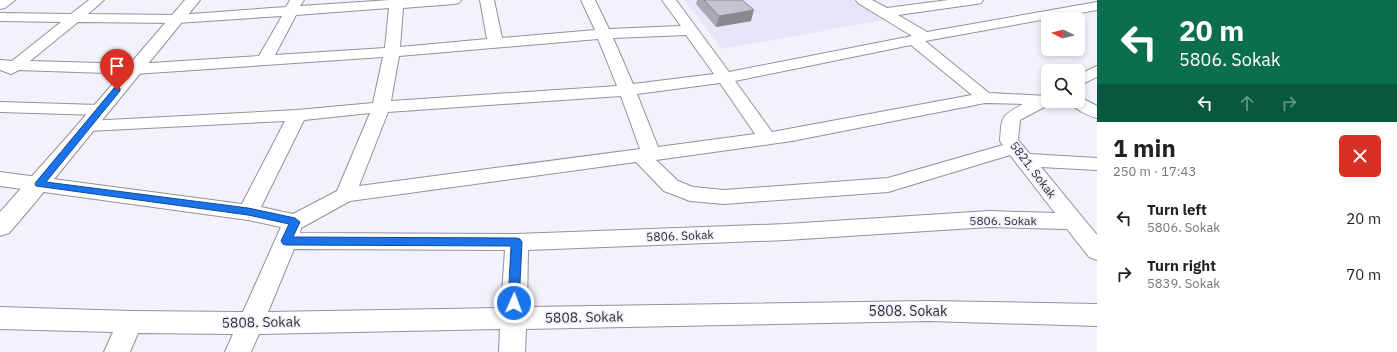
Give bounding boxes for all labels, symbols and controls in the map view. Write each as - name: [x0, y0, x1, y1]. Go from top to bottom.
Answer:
- north arrow: [1041, 12, 1085, 56]
- map controls: [1041, 12, 1085, 108]
- text: 20 m: [1179, 12, 1244, 49]
- icon: left: [1113, 16, 1165, 68]
- text: 5806. Sokak: [1179, 48, 1280, 71]
- pin: [100, 49, 134, 90]
- icon: arrive: [106, 55, 128, 77]
- button: search: [1041, 64, 1085, 108]
- icon: left: [1194, 92, 1216, 114]
- icon: ahead: [1236, 92, 1258, 114]
- icon: right: [1278, 92, 1300, 114]
- text: 1 min: [1113, 132, 1176, 164]
- button: close: [1339, 135, 1381, 177]
- street label: 5821. Sokak: [1007, 138, 1060, 202]
- text: 250 m · 17:43: [1113, 163, 1196, 180]
- text: Turn left: [1147, 200, 1207, 219]
- icon: left: [1113, 207, 1135, 229]
- text: 20 m: [1346, 209, 1381, 228]
- street label: 5806. Sokak: [969, 213, 1037, 228]
- text: 5806. Sokak: [1147, 219, 1220, 236]
- street label: 5806. Sokak: [646, 227, 715, 244]
- text: Turn right: [1147, 256, 1216, 275]
- icon: right: [1113, 263, 1135, 285]
- text: 70 m: [1346, 265, 1381, 284]
- text: 5839. Sokak: [1147, 275, 1220, 292]
- position arrow: [493, 282, 535, 324]
- street label: 5808. Sokak: [869, 302, 948, 320]
- street label: 5808. Sokak: [544, 307, 624, 327]
- street label: 5808. Sokak: [221, 312, 301, 332]

